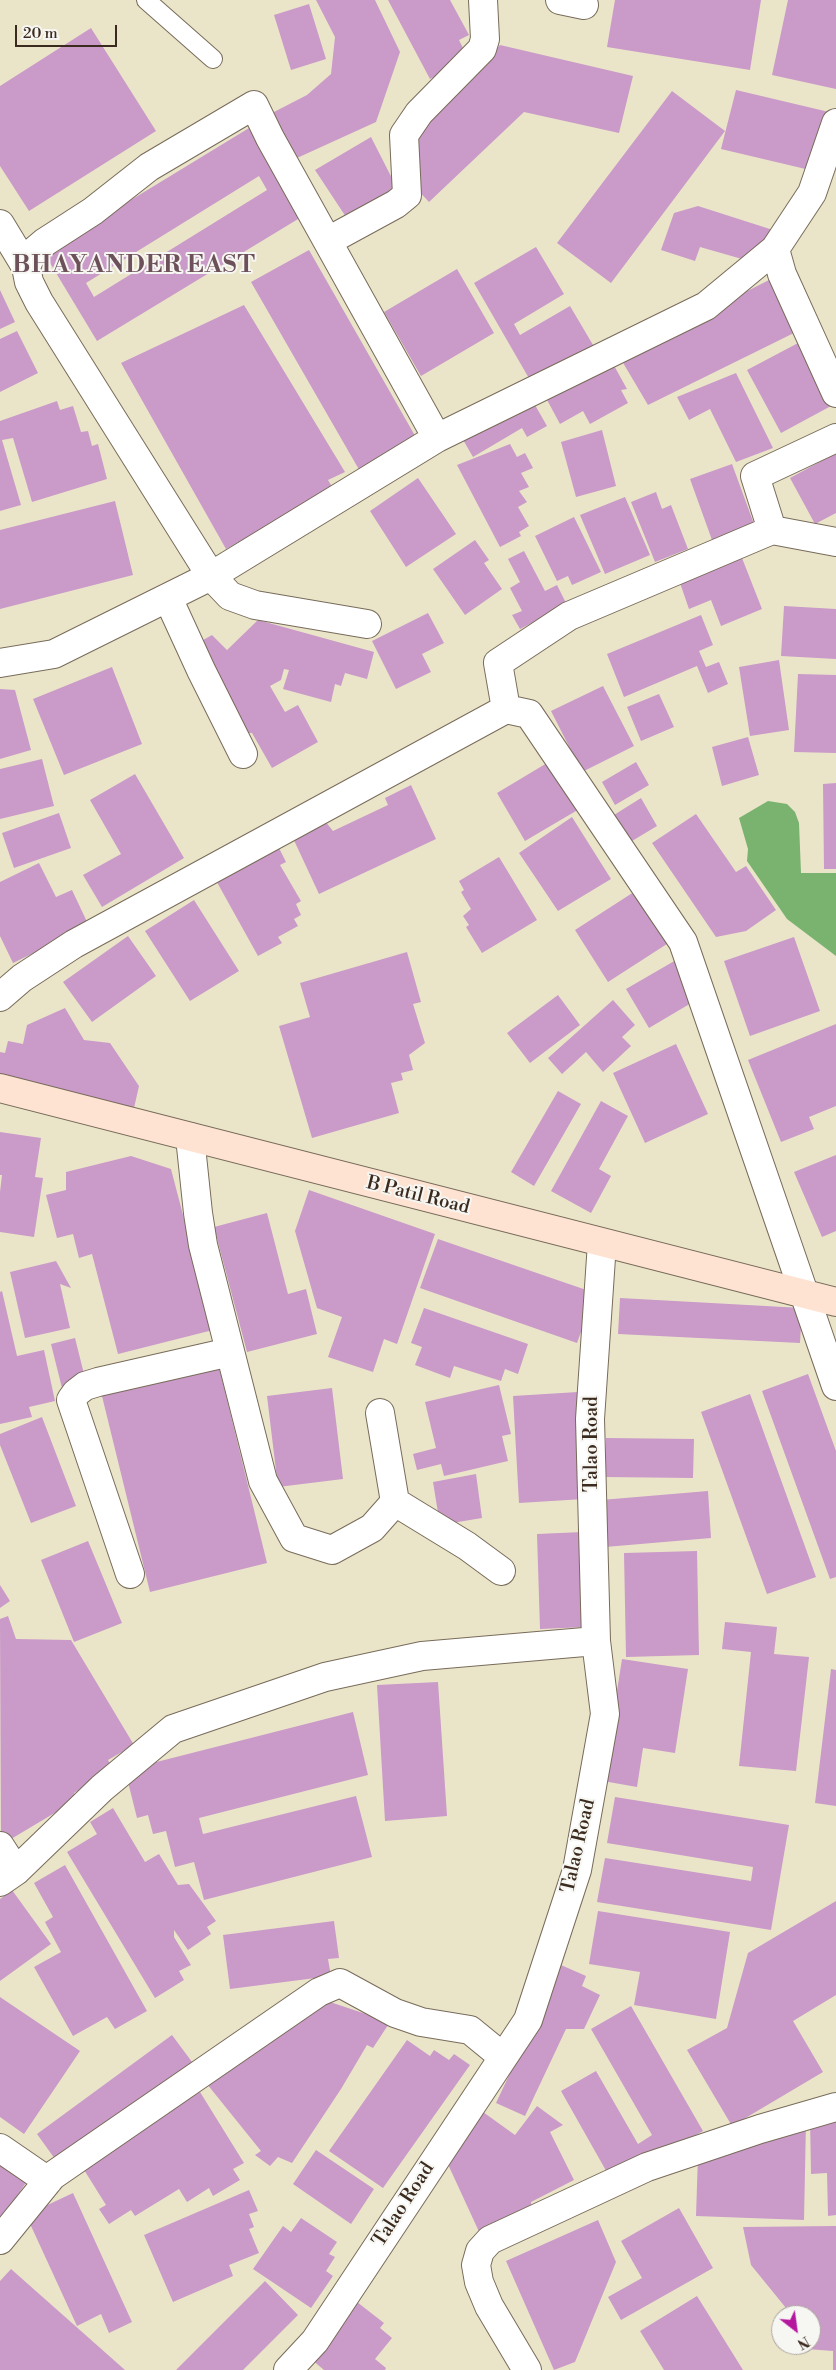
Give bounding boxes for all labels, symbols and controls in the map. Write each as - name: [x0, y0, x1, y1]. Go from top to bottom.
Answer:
- scale bar: [18, 15, 120, 47]
- text: 20 m: [23, 24, 58, 43]
- district label: BHAYANDER EAST: [10, 252, 258, 280]
- street label: B Patil Road: [364, 1172, 472, 1220]
- street label: Talao Road: [581, 1396, 603, 1492]
- street label: Talao Road: [557, 1797, 601, 1895]
- street label: Talao Road: [368, 2159, 440, 2251]
- north arrow: [771, 2305, 821, 2355]
- text: N: [794, 2332, 812, 2353]

